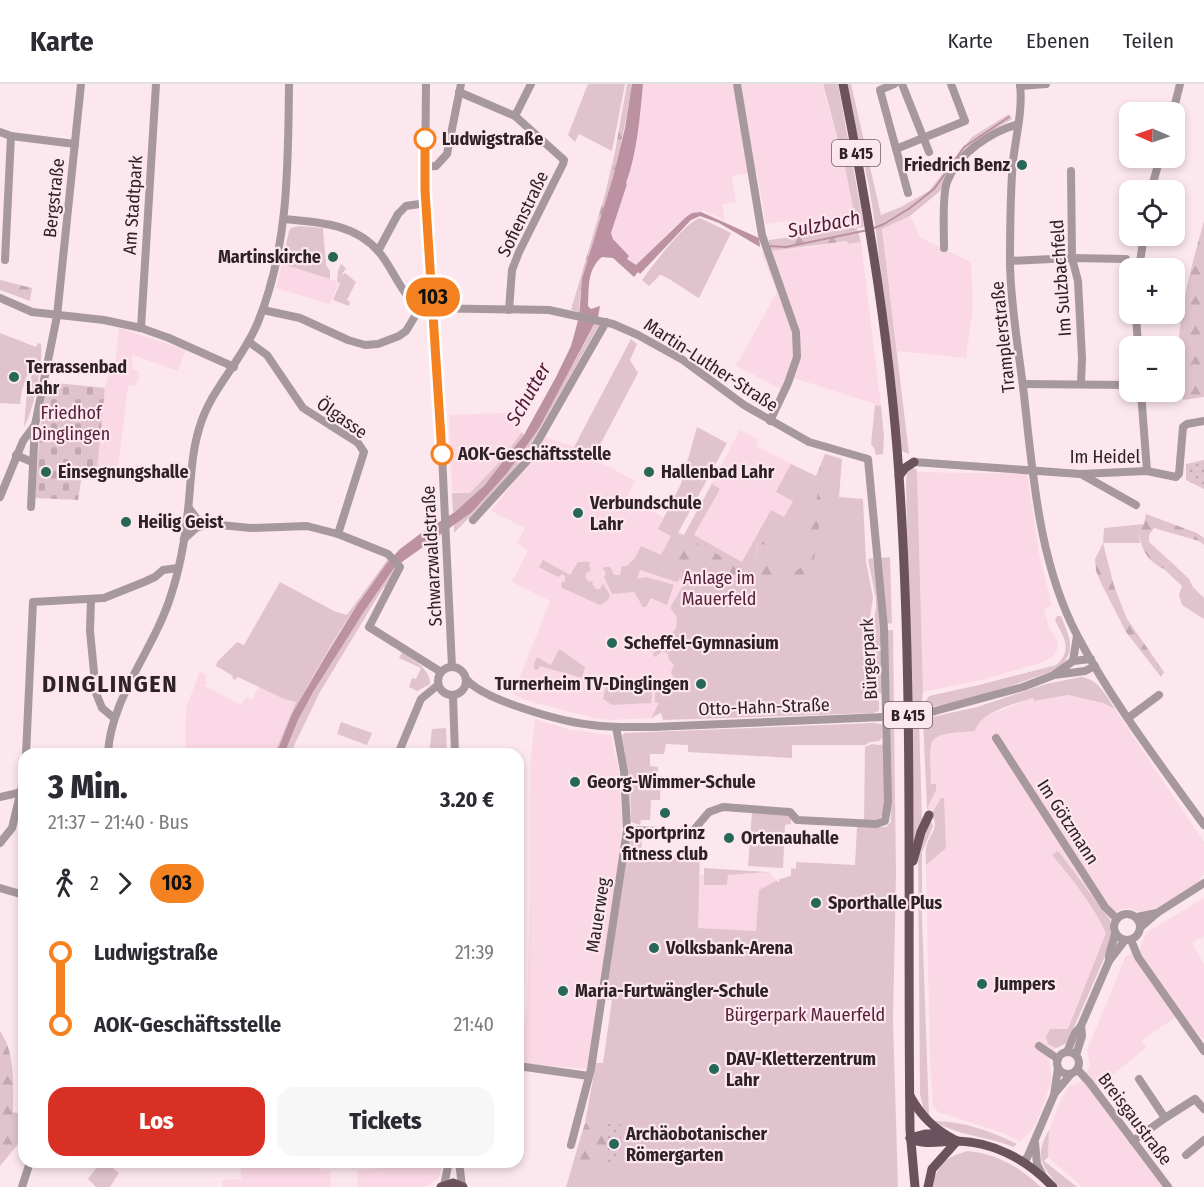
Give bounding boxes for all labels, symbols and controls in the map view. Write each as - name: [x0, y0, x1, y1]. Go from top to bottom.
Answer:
- text: Karte: [30, 25, 94, 58]
- text: Karte: [947, 28, 993, 54]
- text: Ebenen: [1026, 28, 1090, 54]
- text: Teilen: [1123, 28, 1174, 54]
- north arrow: [1119, 102, 1185, 168]
- map controls: [1119, 102, 1185, 402]
- marker: Ludwigstraße: [414, 128, 436, 150]
- place label: Ludwigstraße: [442, 128, 543, 150]
- road number: B 415: [832, 140, 880, 166]
- street label: Am Stadtpark: [119, 154, 147, 255]
- place label: Friedrich Benz: [904, 154, 1010, 176]
- street label: Bergstraße: [39, 157, 69, 239]
- marker: Friedrich Benz: [1015, 158, 1029, 172]
- street label: Sofienstraße: [493, 167, 553, 261]
- button: locate: [1119, 180, 1185, 246]
- water label: Sulzbach: [785, 205, 862, 243]
- street label: Im Sulzbachfeld: [1046, 219, 1076, 337]
- place label: Martinskirche: [218, 246, 321, 268]
- marker: Martinskirche: [326, 250, 340, 264]
- button: +: [1119, 258, 1185, 324]
- line badge: 103: [398, 278, 468, 316]
- street label: Tramplerstraße: [986, 280, 1020, 394]
- text: 103: [418, 284, 448, 310]
- street label: Martin-Luther-Straße: [640, 313, 782, 417]
- button: −: [1119, 336, 1185, 402]
- place label: Terrassenbad Lahr: [26, 356, 127, 399]
- water label: Schutter: [500, 358, 556, 430]
- marker: Terrassenbad Lahr: [7, 370, 21, 384]
- street label: Ölgasse: [312, 393, 372, 443]
- park label: Friedhof Dinglingen: [32, 402, 110, 445]
- marker: AOK-Geschäftsstelle: [431, 443, 453, 465]
- place label: AOK-Geschäftsstelle: [457, 443, 611, 465]
- street label: Im Heidel: [1070, 446, 1140, 468]
- place label: Einsegnungshalle: [58, 461, 189, 483]
- place label: Hallenbad Lahr: [661, 461, 775, 483]
- marker: Einsegnungshalle: [39, 465, 53, 479]
- marker: Hallenbad Lahr: [642, 465, 656, 479]
- street label: Schwarzwaldstraße: [417, 485, 447, 627]
- place label: Verbundschule Lahr: [589, 492, 702, 535]
- marker: Verbundschule Lahr: [571, 506, 585, 520]
- place label: Heilig Geist: [138, 511, 224, 533]
- marker: Heilig Geist: [119, 515, 133, 529]
- park label: Anlage im Mauerfeld: [682, 567, 756, 610]
- street label: Bürgerpark: [856, 617, 882, 700]
- place label: Scheffel-Gymnasium: [624, 632, 779, 654]
- marker: Scheffel-Gymnasium: [605, 636, 619, 650]
- district label: DINGLINGEN: [42, 670, 178, 698]
- place label: Turnerheim TV-Dinglingen: [495, 673, 689, 695]
- marker: Turnerheim TV-Dinglingen: [694, 677, 708, 691]
- street label: Otto-Hahn-Straße: [698, 694, 830, 720]
- road number: B 415: [884, 702, 932, 728]
- text: 3 Min.: [48, 767, 128, 807]
- place label: Georg-Wimmer-Schule: [587, 771, 756, 793]
- marker: Georg-Wimmer-Schule: [568, 775, 582, 789]
- street label: Im Götzmann: [1032, 775, 1104, 869]
- text: 3.20 €: [440, 786, 494, 813]
- marker: Sportprinz fitness club: [658, 806, 672, 820]
- text: 21:37 – 21:40 · Bus: [48, 810, 189, 834]
- place label: Sportprinz fitness club: [622, 822, 708, 865]
- place label: Ortenauhalle: [741, 827, 839, 849]
- marker: Ortenauhalle: [722, 831, 736, 845]
- icon: walk: [48, 867, 81, 900]
- icon: forward: [108, 867, 141, 900]
- text: 103: [162, 870, 192, 896]
- text: 2: [90, 871, 99, 895]
- street label: Mauerweg: [581, 876, 615, 954]
- place label: Sporthalle Plus: [828, 892, 942, 914]
- marker: Sporthalle Plus: [809, 896, 823, 910]
- place label: Volksbank-Arena: [665, 937, 793, 959]
- text: Ludwigstraße: [94, 939, 218, 966]
- text: 21:39: [455, 940, 494, 964]
- marker: Volksbank-Arena: [647, 941, 661, 955]
- place label: Jumpers: [993, 973, 1056, 995]
- marker: Jumpers: [975, 977, 989, 991]
- place label: Maria-Furtwängler-Schule: [575, 980, 769, 1002]
- marker: Maria-Furtwängler-Schule: [556, 984, 570, 998]
- park label: Bürgerpark Mauerfeld: [725, 1004, 885, 1026]
- text: AOK-Geschäftsstelle: [94, 1011, 281, 1038]
- text: 21:40: [454, 1012, 494, 1036]
- place label: DAV-Kletterzentrum Lahr: [726, 1048, 876, 1091]
- marker: DAV-Kletterzentrum Lahr: [707, 1062, 721, 1076]
- street label: Breisgaustraße: [1093, 1069, 1177, 1170]
- button: Los: [48, 1087, 265, 1156]
- button: Tickets: [277, 1087, 494, 1156]
- place label: Archäobotanischer Römergarten: [625, 1123, 768, 1166]
- marker: Archäobotanischer Römergarten: [607, 1137, 621, 1151]

